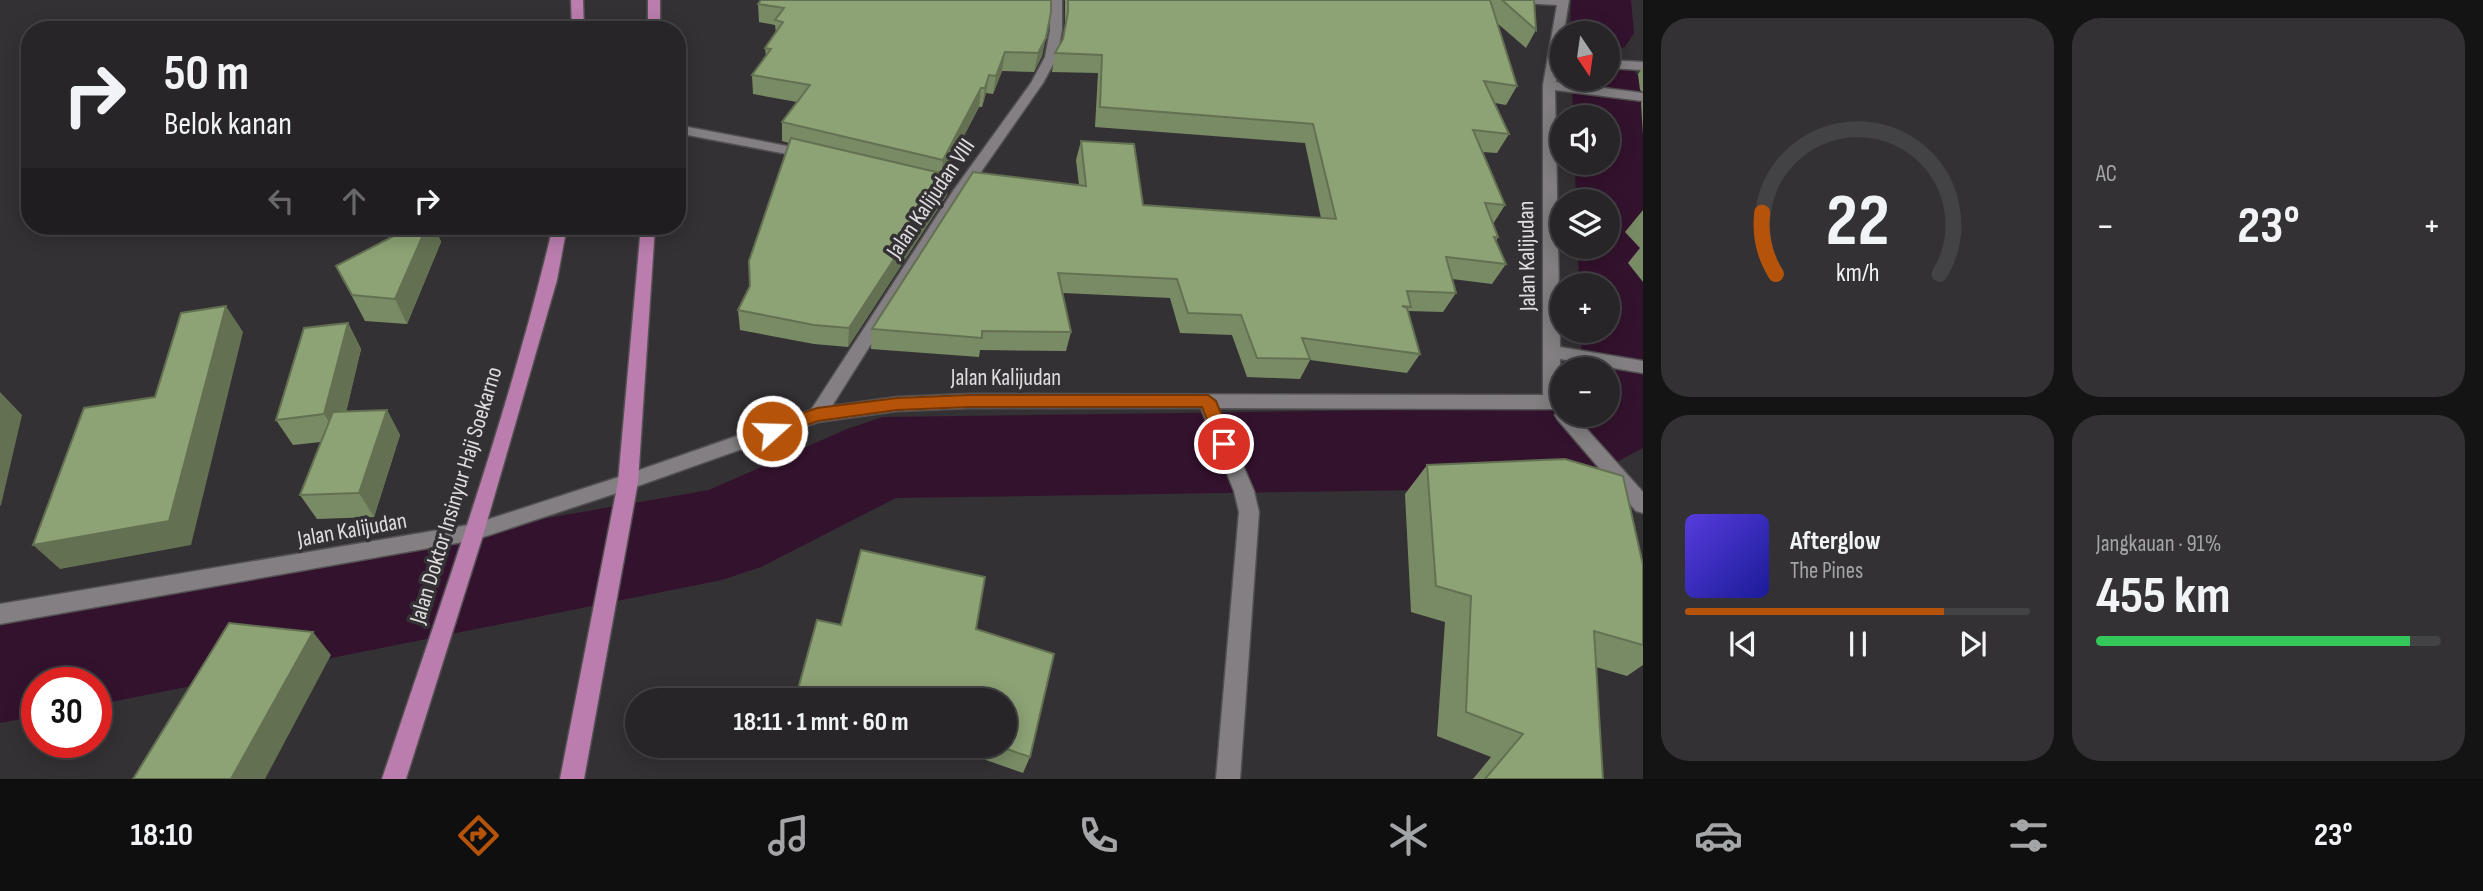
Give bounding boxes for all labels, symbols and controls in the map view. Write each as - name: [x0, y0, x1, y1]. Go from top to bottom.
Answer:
- north arrow: [1550, 21, 1620, 91]
- map controls: [1550, 21, 1620, 427]
- text: 50 m: [164, 45, 249, 104]
- icon: right: [49, 49, 140, 140]
- text: Belok kanan: [164, 105, 292, 144]
- button: sound: [1550, 105, 1620, 175]
- street label: Jalan Kalijudan VIII: [880, 133, 981, 265]
- text: AC: [2096, 160, 2117, 188]
- text: 22: [1826, 178, 1889, 266]
- icon: left: [262, 182, 300, 220]
- icon: ahead: [335, 182, 373, 220]
- icon: right: [408, 182, 446, 220]
- button: layers: [1550, 189, 1620, 259]
- text: 23°: [2237, 195, 2300, 258]
- street label: Jalan Kalijudan: [1512, 201, 1542, 312]
- text: −: [2096, 204, 2115, 249]
- text: +: [2422, 204, 2441, 249]
- text: km/h: [1836, 257, 1879, 288]
- button: +: [1550, 273, 1620, 343]
- button: −: [1550, 357, 1620, 427]
- street label: Jalan Doktor Insinyur Haji Soekarno: [403, 364, 508, 628]
- street label: Jalan Kalijudan: [950, 364, 1061, 392]
- position arrow: [735, 394, 809, 468]
- pin: [1194, 414, 1254, 474]
- icon: arrive: [1205, 425, 1243, 463]
- street label: Jalan Kalijudan: [294, 507, 409, 554]
- text: Afterglow: [1790, 526, 1881, 557]
- text: Jangkauan · 91%: [2096, 530, 2221, 558]
- text: The Pines: [1790, 557, 1863, 585]
- text: 455 km: [2096, 565, 2230, 628]
- icon: previous: [1724, 625, 1762, 663]
- icon: pause: [1839, 625, 1877, 663]
- icon: next: [1954, 625, 1992, 663]
- speed limit sign: 30: [21, 667, 112, 758]
- text: 18:11 · 1 mnt · 60 m: [734, 707, 908, 738]
- icon: directions: [454, 811, 503, 860]
- icon: music: [764, 811, 813, 860]
- icon: phone: [1074, 811, 1123, 860]
- icon: climate: [1384, 811, 1433, 860]
- icon: car: [1694, 811, 1743, 860]
- icon: filters: [2004, 811, 2053, 860]
- text: 18:10: [131, 816, 193, 855]
- text: 23°: [2314, 816, 2352, 855]

